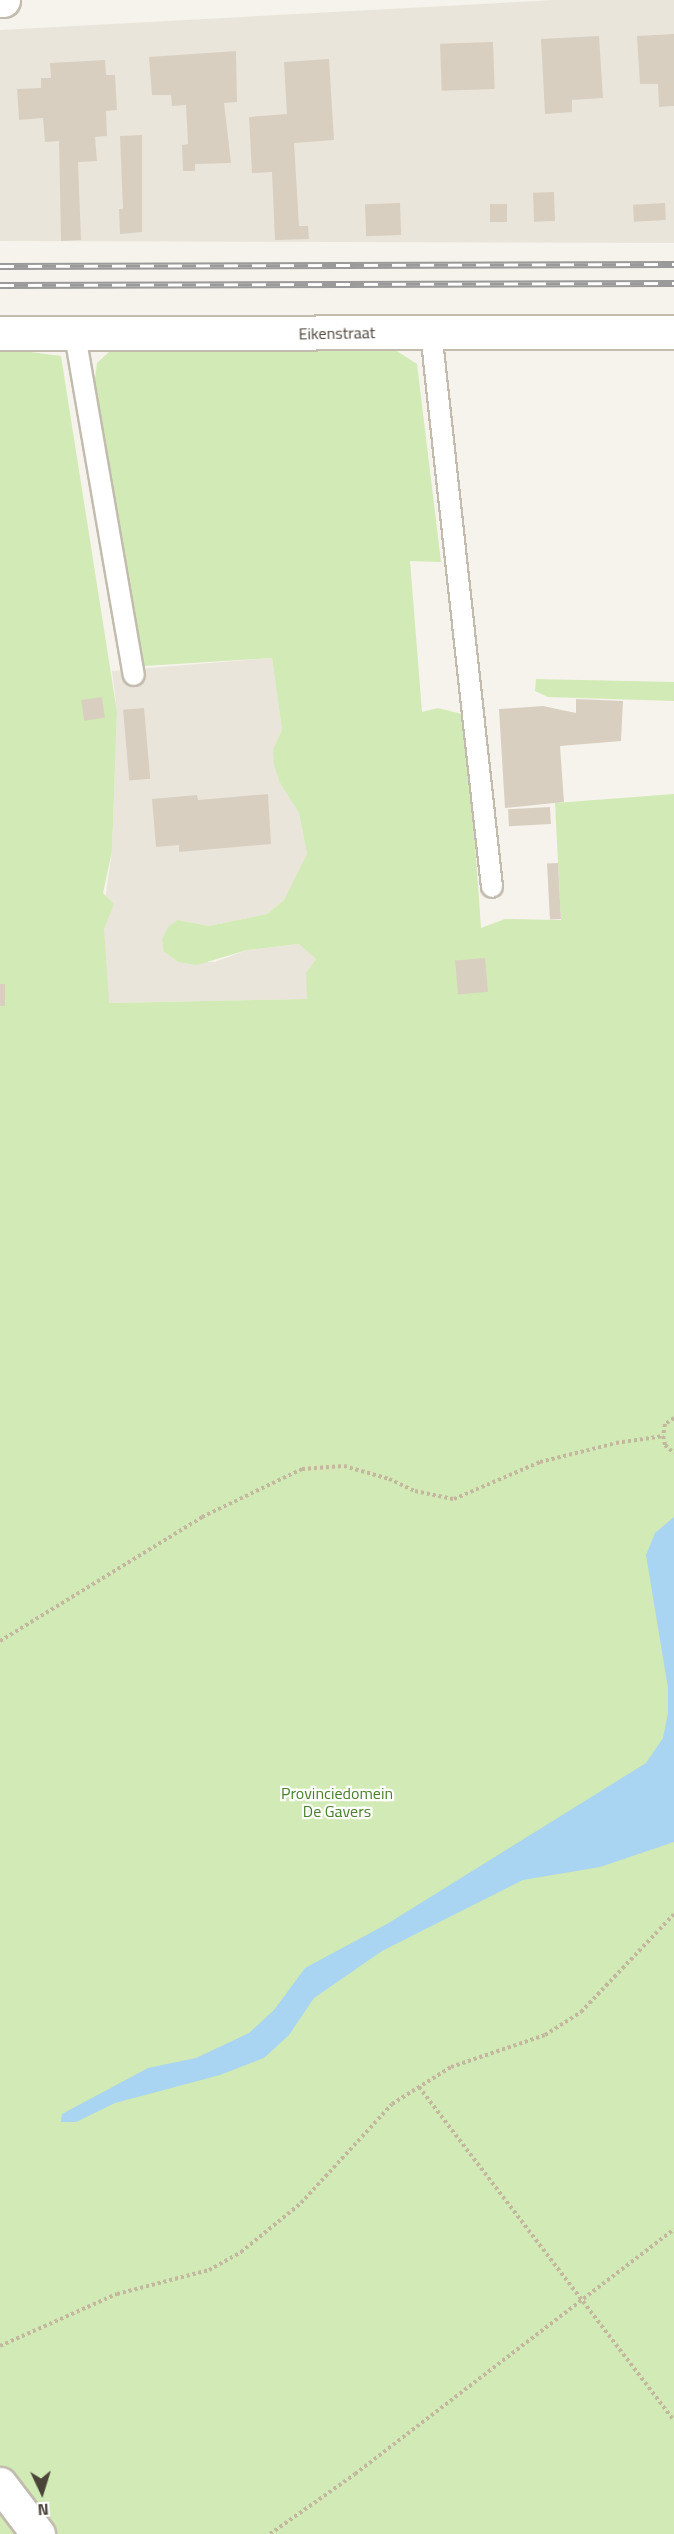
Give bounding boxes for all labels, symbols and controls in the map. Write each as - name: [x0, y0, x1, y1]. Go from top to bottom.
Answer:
- street label: Eikenstraat: [298, 323, 376, 343]
- park label: Provinciedomein De Gavers: [281, 1783, 393, 1821]
- north arrow: [12, 2462, 72, 2522]
- text: N: [37, 2498, 50, 2522]

